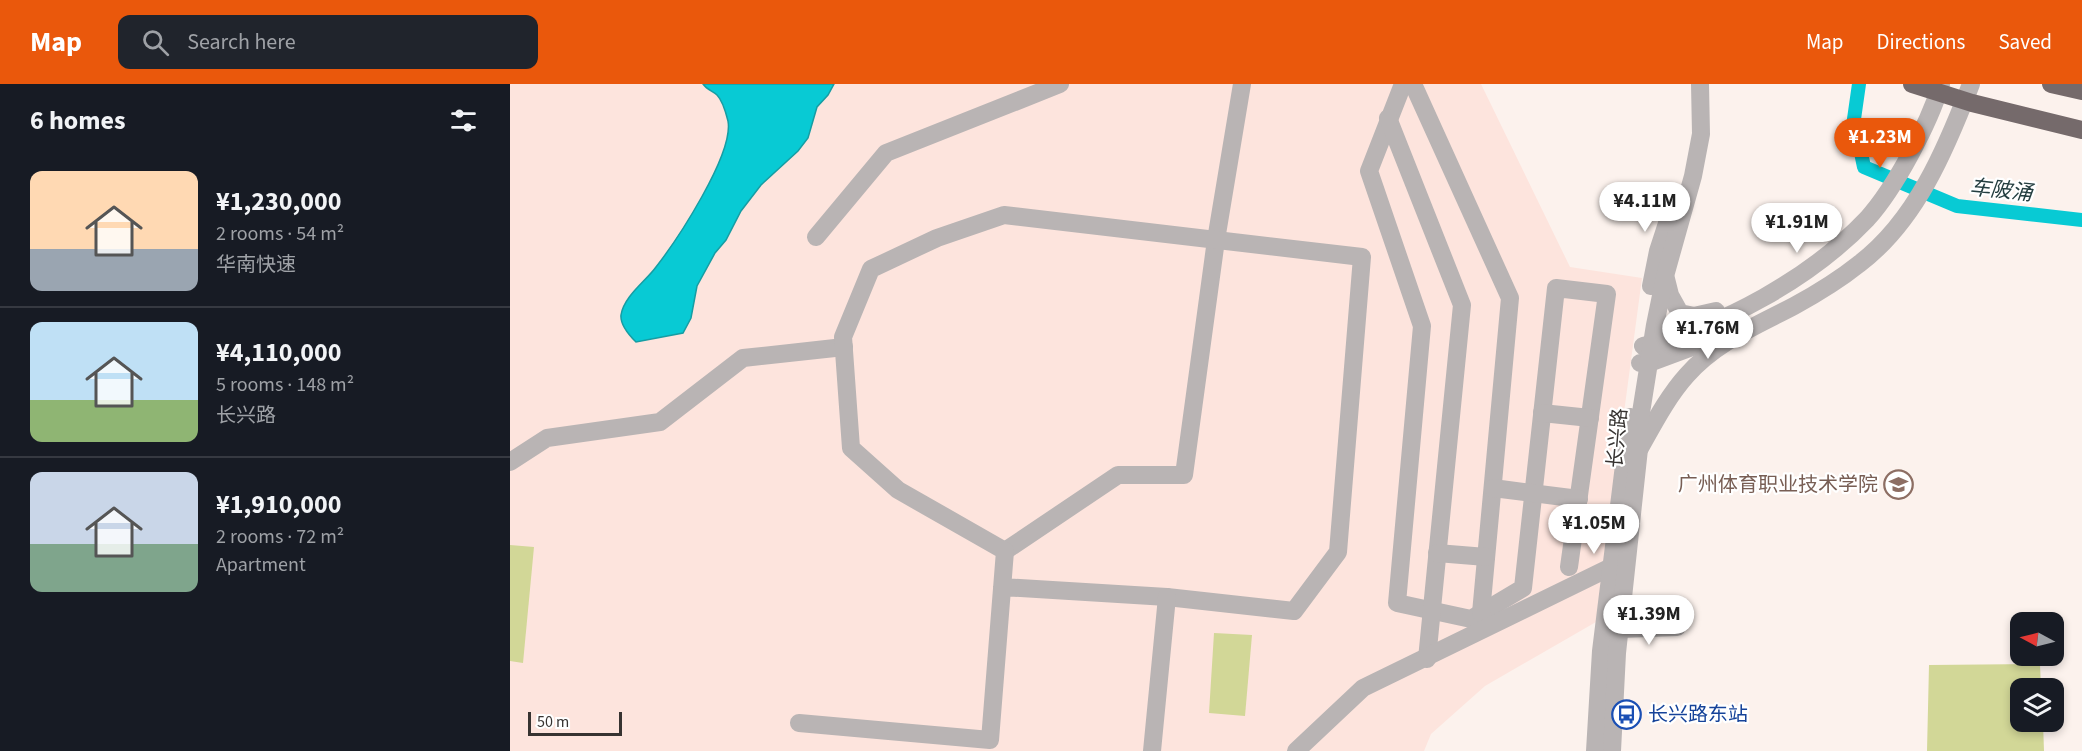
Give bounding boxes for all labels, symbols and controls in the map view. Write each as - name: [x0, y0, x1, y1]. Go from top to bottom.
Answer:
- search box: [118, 15, 538, 69]
- text: Map: [30, 22, 82, 62]
- icon: search: [139, 26, 172, 59]
- text: Search here: [187, 26, 296, 58]
- text: Map: [1806, 27, 1844, 57]
- text: Directions: [1877, 27, 1965, 57]
- text: Saved: [1998, 27, 2052, 57]
- text: 6 homes: [30, 102, 125, 139]
- icon: filters: [447, 104, 480, 137]
- pin: ¥1.23M: [1831, 118, 1929, 169]
- text: ¥1.23M: [1848, 123, 1912, 151]
- water label: 车陂涌: [1968, 172, 2036, 208]
- pin: ¥4.11M: [1596, 182, 1694, 233]
- text: ¥1,230,000: [216, 183, 341, 220]
- text: ¥4.11M: [1613, 187, 1677, 215]
- icon: home: [78, 195, 150, 267]
- pin: ¥1.91M: [1748, 203, 1846, 254]
- text: ¥1.91M: [1765, 208, 1829, 236]
- text: 2 rooms · 54 m²: [216, 220, 344, 248]
- text: 华南快速: [216, 251, 296, 279]
- pin: ¥1.76M: [1659, 309, 1757, 360]
- text: ¥1.76M: [1676, 314, 1740, 342]
- text: ¥4,110,000: [216, 334, 341, 371]
- icon: home: [78, 346, 150, 418]
- text: 5 rooms · 148 m²: [216, 371, 354, 399]
- text: 长兴路: [216, 402, 276, 430]
- street label: 长兴路: [1601, 407, 1635, 469]
- school or university icon: 广州体育职业技术学院: [1883, 468, 1915, 500]
- place label: 广州体育职业技术学院: [1678, 471, 1878, 499]
- text: ¥1,910,000: [216, 486, 341, 523]
- icon: home: [78, 496, 150, 568]
- pin: ¥1.05M: [1545, 504, 1643, 555]
- text: ¥1.05M: [1562, 509, 1626, 537]
- text: 2 rooms · 72 m²: [216, 523, 344, 551]
- text: Apartment: [216, 551, 306, 579]
- pin: ¥1.39M: [1600, 595, 1698, 646]
- text: ¥1.39M: [1617, 600, 1681, 628]
- north arrow: [2010, 612, 2064, 666]
- map controls: [2010, 612, 2064, 732]
- button: layers: [2010, 678, 2064, 732]
- bus stop icon: 长兴路东站: [1611, 698, 1643, 730]
- place label: 长兴路东站: [1648, 701, 1748, 729]
- scale bar: [528, 709, 622, 736]
- text: 50 m: [537, 711, 569, 733]

